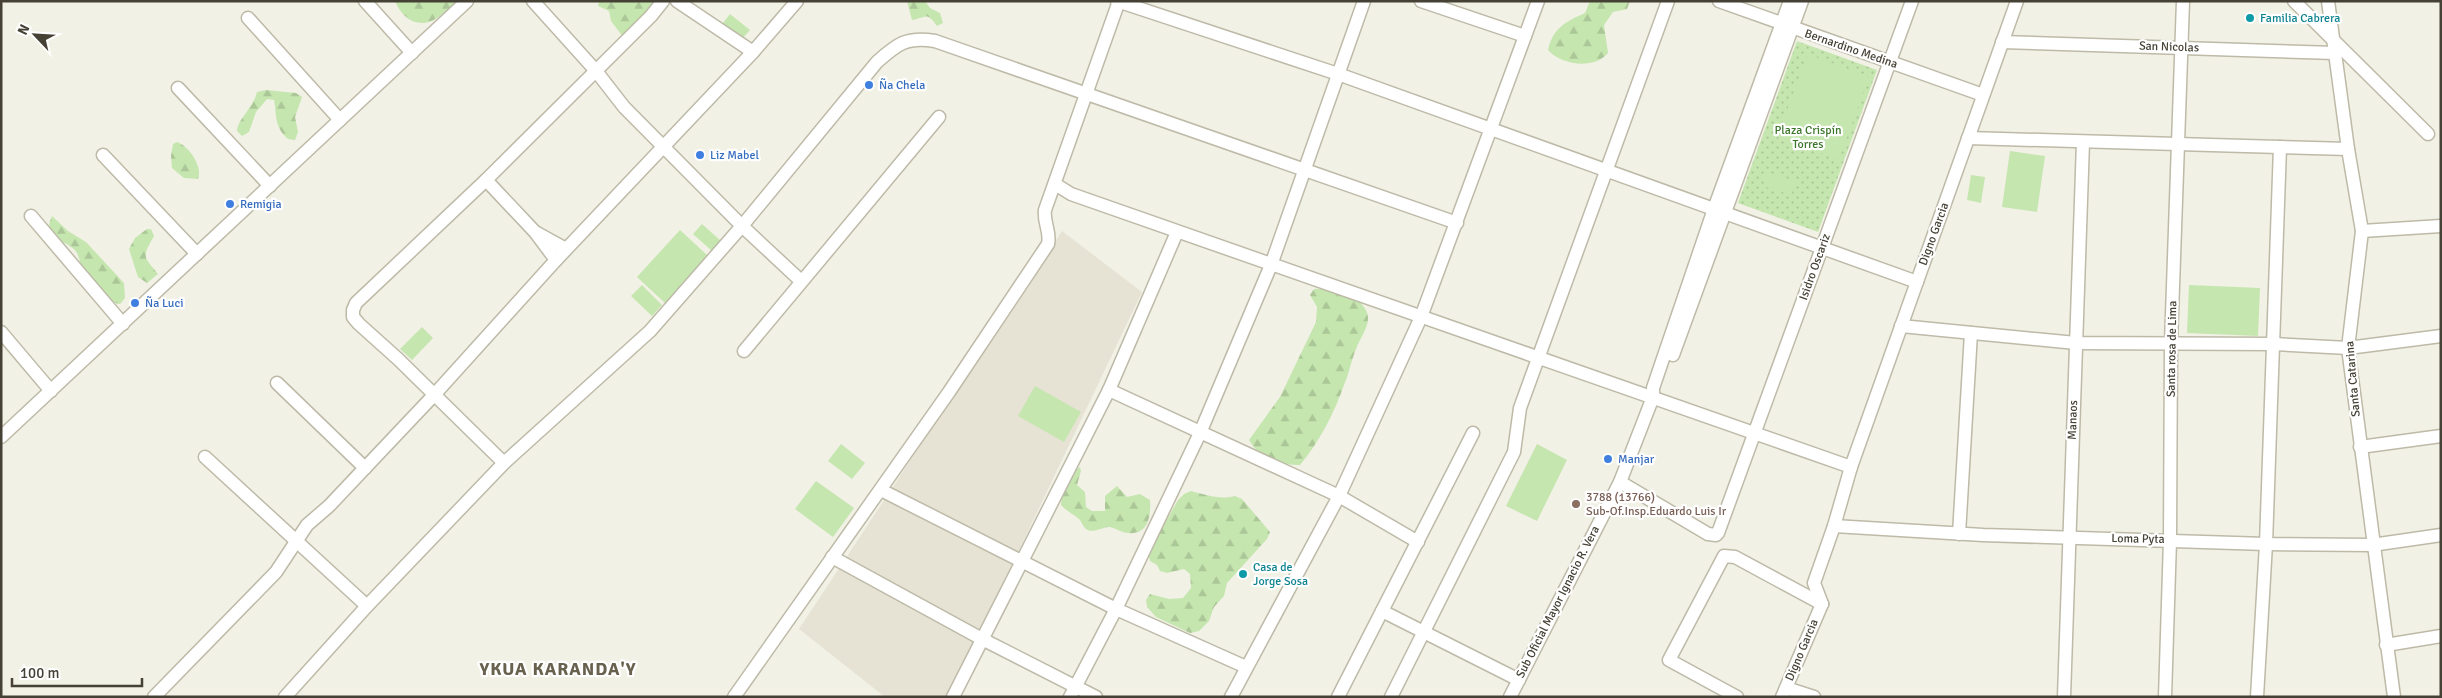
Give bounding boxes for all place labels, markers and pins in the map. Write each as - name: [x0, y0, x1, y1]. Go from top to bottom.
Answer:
- place label: Familia Cabrera: [2260, 11, 2340, 26]
- marker: Familia Cabrera: [2244, 12, 2256, 24]
- place label: Ña Chela: [879, 78, 925, 93]
- marker: Ña Chela: [863, 79, 875, 91]
- place label: Liz Mabel: [710, 148, 759, 163]
- marker: Liz Mabel: [694, 149, 706, 161]
- place label: Remigia: [240, 197, 282, 212]
- marker: Remigia: [224, 198, 236, 210]
- place label: Ña Luci: [145, 296, 183, 311]
- marker: Ña Luci: [129, 297, 141, 309]
- place label: Manjar: [1618, 452, 1655, 467]
- marker: Manjar: [1602, 453, 1614, 465]
- place label: 3788 (13766) Sub-Of.Insp.Eduardo Luis Ir: [1586, 490, 1727, 519]
- marker: 3788 (13766) Sub-Of.Insp.Eduardo Luis Ir: [1570, 498, 1582, 510]
- place label: Casa de Jorge Sosa: [1253, 560, 1308, 589]
- marker: Casa de Jorge Sosa: [1237, 568, 1249, 580]

